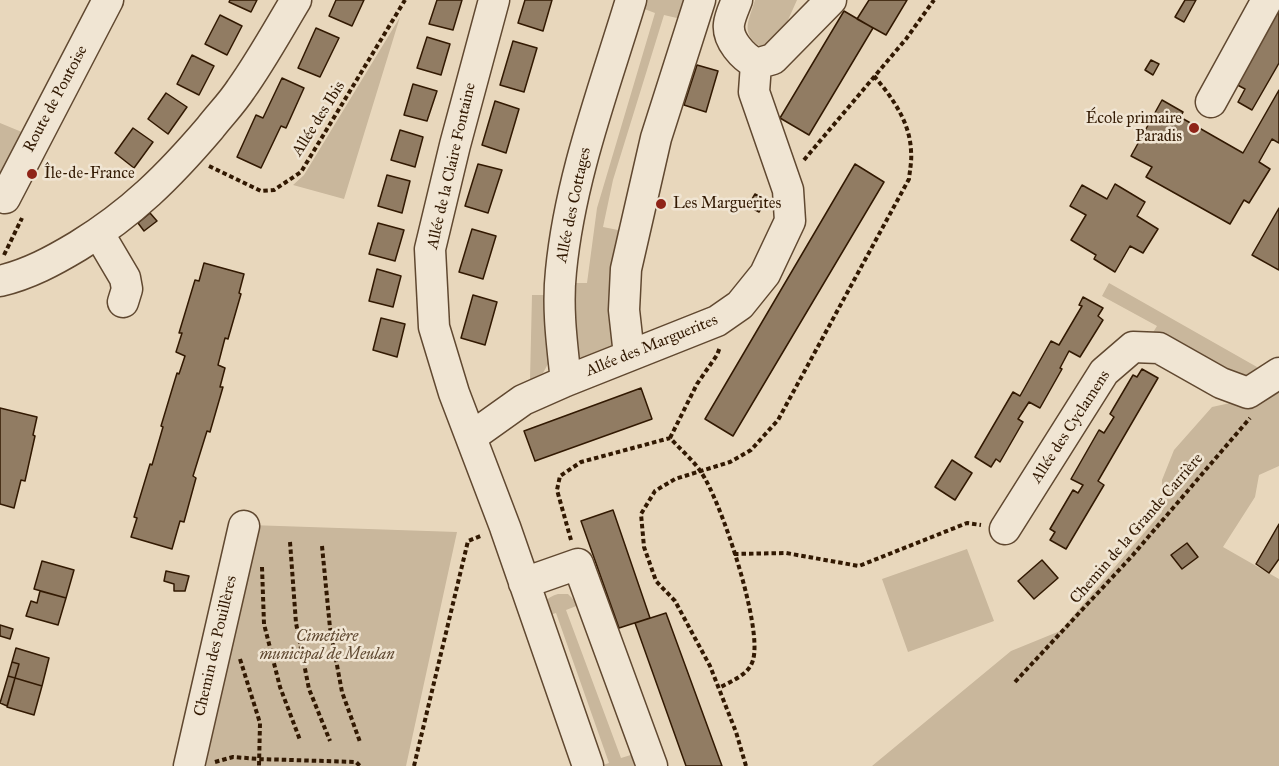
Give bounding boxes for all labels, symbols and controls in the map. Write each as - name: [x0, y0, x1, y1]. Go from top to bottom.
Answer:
- street label: Route de Pontoise: [20, 42, 92, 156]
- street label: Allée des Ibis: [288, 78, 350, 160]
- street label: Allée de la Claire Fontaine: [424, 81, 480, 251]
- place label: École primaire Paradis: [1086, 109, 1182, 147]
- marker: École primaire Paradis: [1187, 121, 1201, 135]
- street label: Allée des Cottages: [552, 146, 596, 264]
- place label: Île-de-France: [44, 164, 135, 184]
- marker: Île-de-France: [25, 167, 39, 181]
- place label: Les Marguerites: [673, 194, 781, 214]
- marker: Les Marguerites: [654, 197, 668, 211]
- street label: Allée des Marguerites: [583, 311, 721, 381]
- street label: Allée des Cyclamens: [1027, 367, 1115, 487]
- street label: Chemin de la Grande Carrière: [1066, 450, 1208, 608]
- street label: Chemin des Pouillères: [190, 574, 242, 718]
- park label: Cimetière municipal de Meulan: [259, 627, 395, 665]

